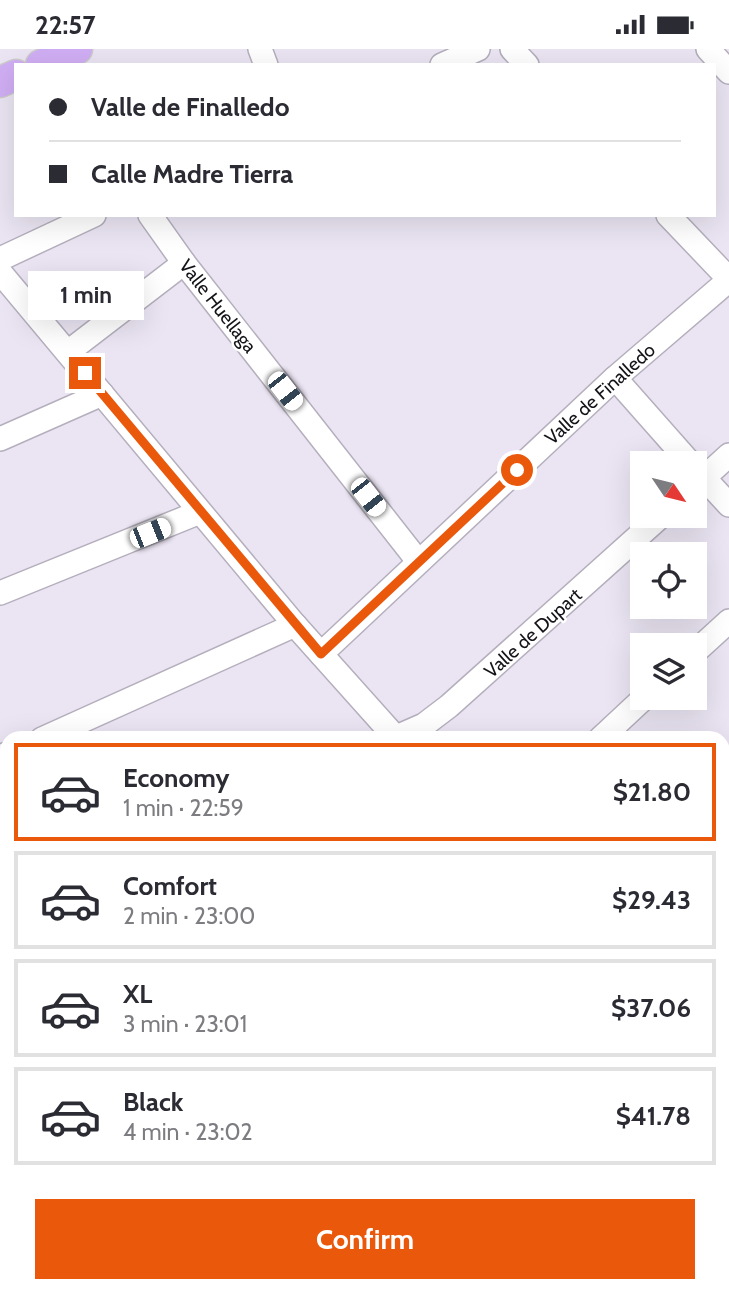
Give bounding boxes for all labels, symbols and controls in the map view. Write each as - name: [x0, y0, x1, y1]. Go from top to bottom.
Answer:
- text: 22:57: [35, 9, 96, 41]
- text: Valle de Finalledo: [91, 91, 289, 123]
- text: Calle Madre Tierra: [91, 158, 293, 190]
- street label: Valle Huellaga: [174, 255, 262, 357]
- callout: 1 min: [27, 271, 143, 321]
- text: 1 min: [60, 281, 112, 309]
- street label: Valle de Finalledo: [540, 338, 660, 450]
- route end: [69, 357, 101, 389]
- car: [264, 368, 307, 414]
- north arrow: [630, 451, 707, 529]
- map controls: [630, 451, 707, 710]
- route start: [501, 454, 533, 486]
- car: [347, 474, 390, 520]
- car: [127, 515, 174, 551]
- button: locate: [630, 542, 707, 619]
- street label: Valle de Dupart: [480, 583, 587, 683]
- button: layers: [630, 633, 707, 710]
- icon: car: [39, 761, 102, 824]
- text: Economy: [123, 762, 229, 794]
- text: $21.80: [613, 776, 691, 808]
- text: 1 min · 22:59: [123, 794, 244, 822]
- icon: car: [39, 869, 102, 932]
- text: Comfort: [123, 870, 217, 902]
- text: $29.43: [612, 884, 691, 916]
- text: 2 min · 23:00: [123, 902, 255, 930]
- icon: car: [39, 977, 102, 1040]
- text: XL: [123, 978, 152, 1010]
- text: $37.06: [611, 992, 691, 1024]
- text: 3 min · 23:01: [123, 1010, 247, 1038]
- icon: car: [39, 1085, 102, 1148]
- text: Black: [123, 1086, 183, 1118]
- text: $41.78: [616, 1100, 691, 1132]
- text: 4 min · 23:02: [123, 1118, 253, 1146]
- button: Confirm: [35, 1199, 695, 1279]

